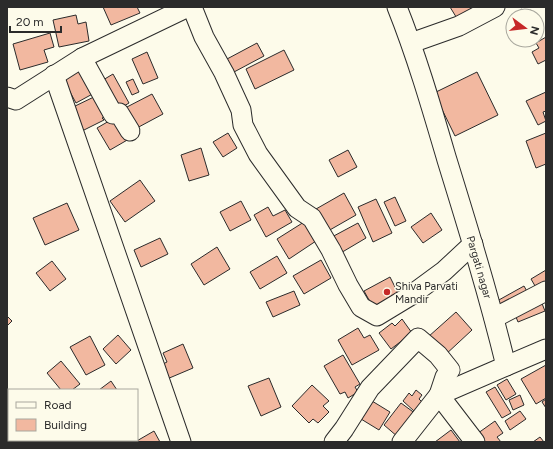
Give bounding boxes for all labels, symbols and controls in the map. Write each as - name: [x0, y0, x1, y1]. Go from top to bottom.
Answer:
- scale bar: [10, 8, 61, 34]
- north arrow: [505, 8, 545, 48]
- text: 20 m: [16, 15, 44, 29]
- text: N: [527, 25, 542, 36]
- street label: Pargati nagar: [464, 234, 494, 300]
- place label: Shiva Parvati Mandir: [395, 280, 458, 306]
- marker: Shiva Parvati Mandir: [382, 287, 392, 297]
- legend: [8, 389, 138, 441]
- text: Road: [44, 398, 72, 412]
- text: Building: [44, 418, 87, 432]

